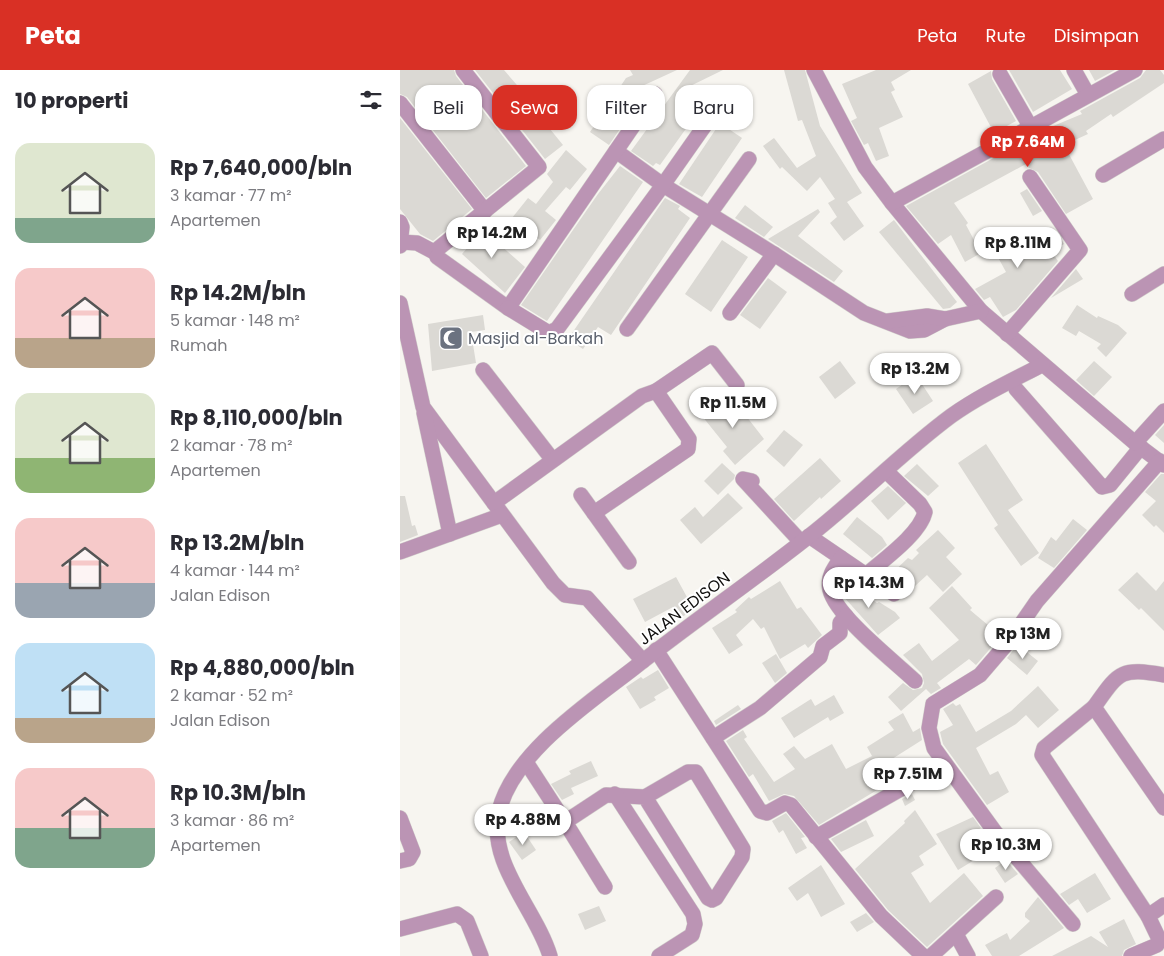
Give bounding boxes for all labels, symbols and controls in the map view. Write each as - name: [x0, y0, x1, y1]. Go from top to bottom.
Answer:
- text: Peta: [25, 19, 81, 52]
- text: Peta: [917, 23, 957, 48]
- text: Rute: [985, 23, 1026, 48]
- text: Disimpan: [1054, 23, 1139, 48]
- chip: Beli: [415, 85, 482, 130]
- chip: Sewa: [492, 85, 577, 130]
- chip: Filter: [587, 85, 665, 130]
- chip: Baru: [675, 85, 753, 130]
- text: 10 properti: [15, 86, 129, 115]
- icon: filters: [357, 86, 385, 114]
- pin: Rp 7.64M: [976, 126, 1080, 168]
- text: Rp 7.64M: [991, 130, 1065, 153]
- text: Rp 7,640,000/bln: [170, 153, 352, 182]
- icon: home: [55, 163, 115, 223]
- text: 3 kamar · 77 m²: [170, 184, 291, 207]
- text: Apartemen: [170, 209, 261, 232]
- pin: Rp 14.2M: [440, 216, 544, 259]
- text: Rp 14.2M: [457, 221, 527, 244]
- pin: Rp 8.11M: [966, 226, 1070, 269]
- text: Rp 8.11M: [985, 231, 1051, 254]
- text: Rp 14.2M/bln: [170, 278, 306, 307]
- icon: home: [55, 288, 115, 348]
- text: 5 kamar · 148 m²: [170, 309, 300, 332]
- mosque icon: Masjid al-Barkah: [438, 325, 464, 351]
- place label: Masjid al-Barkah: [468, 327, 603, 350]
- text: Rumah: [170, 334, 228, 357]
- pin: Rp 13.2M: [863, 352, 967, 395]
- text: Rp 13.2M: [881, 357, 949, 380]
- pin: Rp 11.5M: [681, 386, 785, 429]
- text: Rp 11.5M: [700, 391, 766, 414]
- text: Rp 8,110,000/bln: [170, 403, 343, 432]
- icon: home: [55, 413, 115, 473]
- text: 2 kamar · 78 m²: [170, 434, 293, 457]
- text: Apartemen: [170, 459, 261, 482]
- text: Rp 13.2M/bln: [170, 528, 304, 557]
- icon: home: [55, 538, 115, 598]
- text: 4 kamar · 144 m²: [170, 559, 300, 582]
- street label: JALAN EDISON: [634, 566, 735, 650]
- pin: Rp 14.3M: [817, 566, 921, 609]
- text: Rp 14.3M: [834, 571, 904, 594]
- text: Jalan Edison: [170, 584, 270, 607]
- pin: Rp 13M: [982, 618, 1064, 660]
- text: Rp 13M: [995, 622, 1051, 645]
- text: Rp 4,880,000/bln: [170, 653, 355, 682]
- icon: home: [55, 663, 115, 723]
- text: 2 kamar · 52 m²: [170, 684, 293, 707]
- text: Jalan Edison: [170, 709, 270, 732]
- pin: Rp 7.51M: [856, 758, 960, 800]
- text: Rp 7.51M: [874, 762, 942, 785]
- text: Rp 10.3M/bln: [170, 778, 306, 807]
- icon: home: [55, 788, 115, 848]
- pin: Rp 4.88M: [471, 804, 575, 846]
- text: Rp 4.88M: [485, 808, 561, 831]
- text: 3 kamar · 86 m²: [170, 809, 294, 832]
- pin: Rp 10.3M: [954, 828, 1058, 871]
- text: Rp 10.3M: [971, 833, 1041, 856]
- text: Apartemen: [170, 834, 261, 857]

